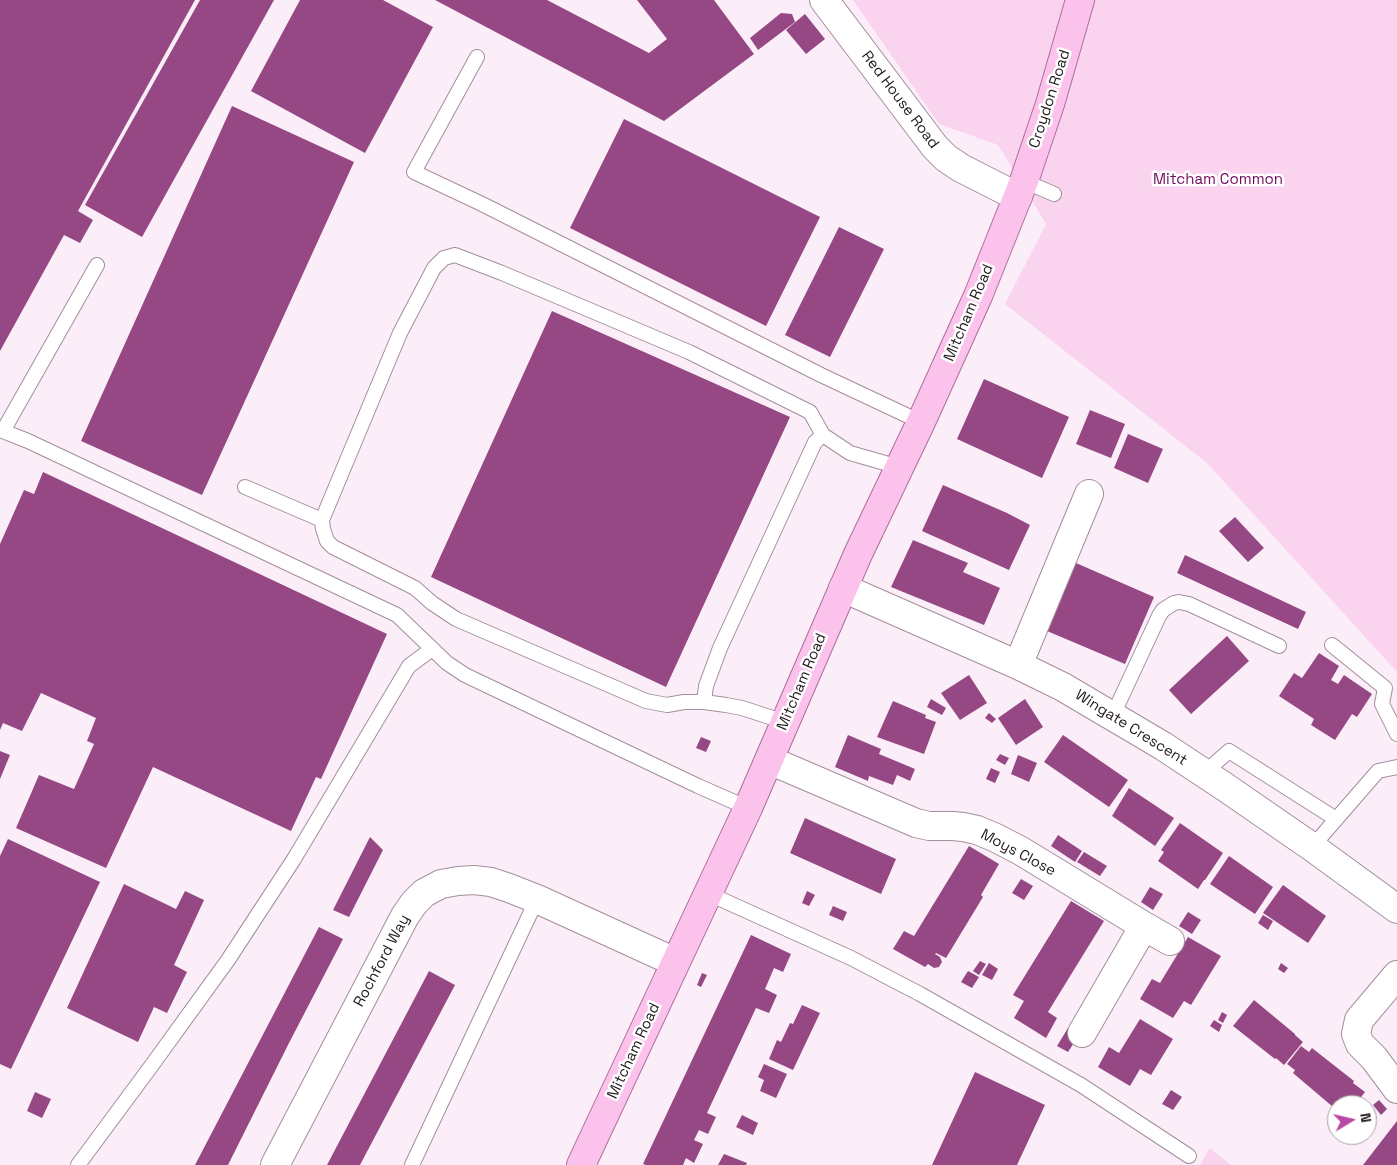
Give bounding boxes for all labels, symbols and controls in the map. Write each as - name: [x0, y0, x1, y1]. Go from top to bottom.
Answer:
- street label: Red House Road: [857, 48, 943, 152]
- street label: Croydon Road: [1026, 48, 1074, 150]
- park label: Mitcham Common: [1153, 171, 1283, 189]
- street label: Mitcham Road: [940, 262, 998, 364]
- street label: Mitcham Road: [773, 631, 831, 733]
- street label: Wingate Crescent: [1072, 686, 1190, 770]
- street label: Moys Close: [977, 826, 1059, 880]
- street label: Rochford Way: [350, 912, 414, 1010]
- street label: Mitcham Road: [604, 1000, 664, 1102]
- north arrow: [1327, 1095, 1377, 1145]
- text: N: [1356, 1112, 1375, 1124]

